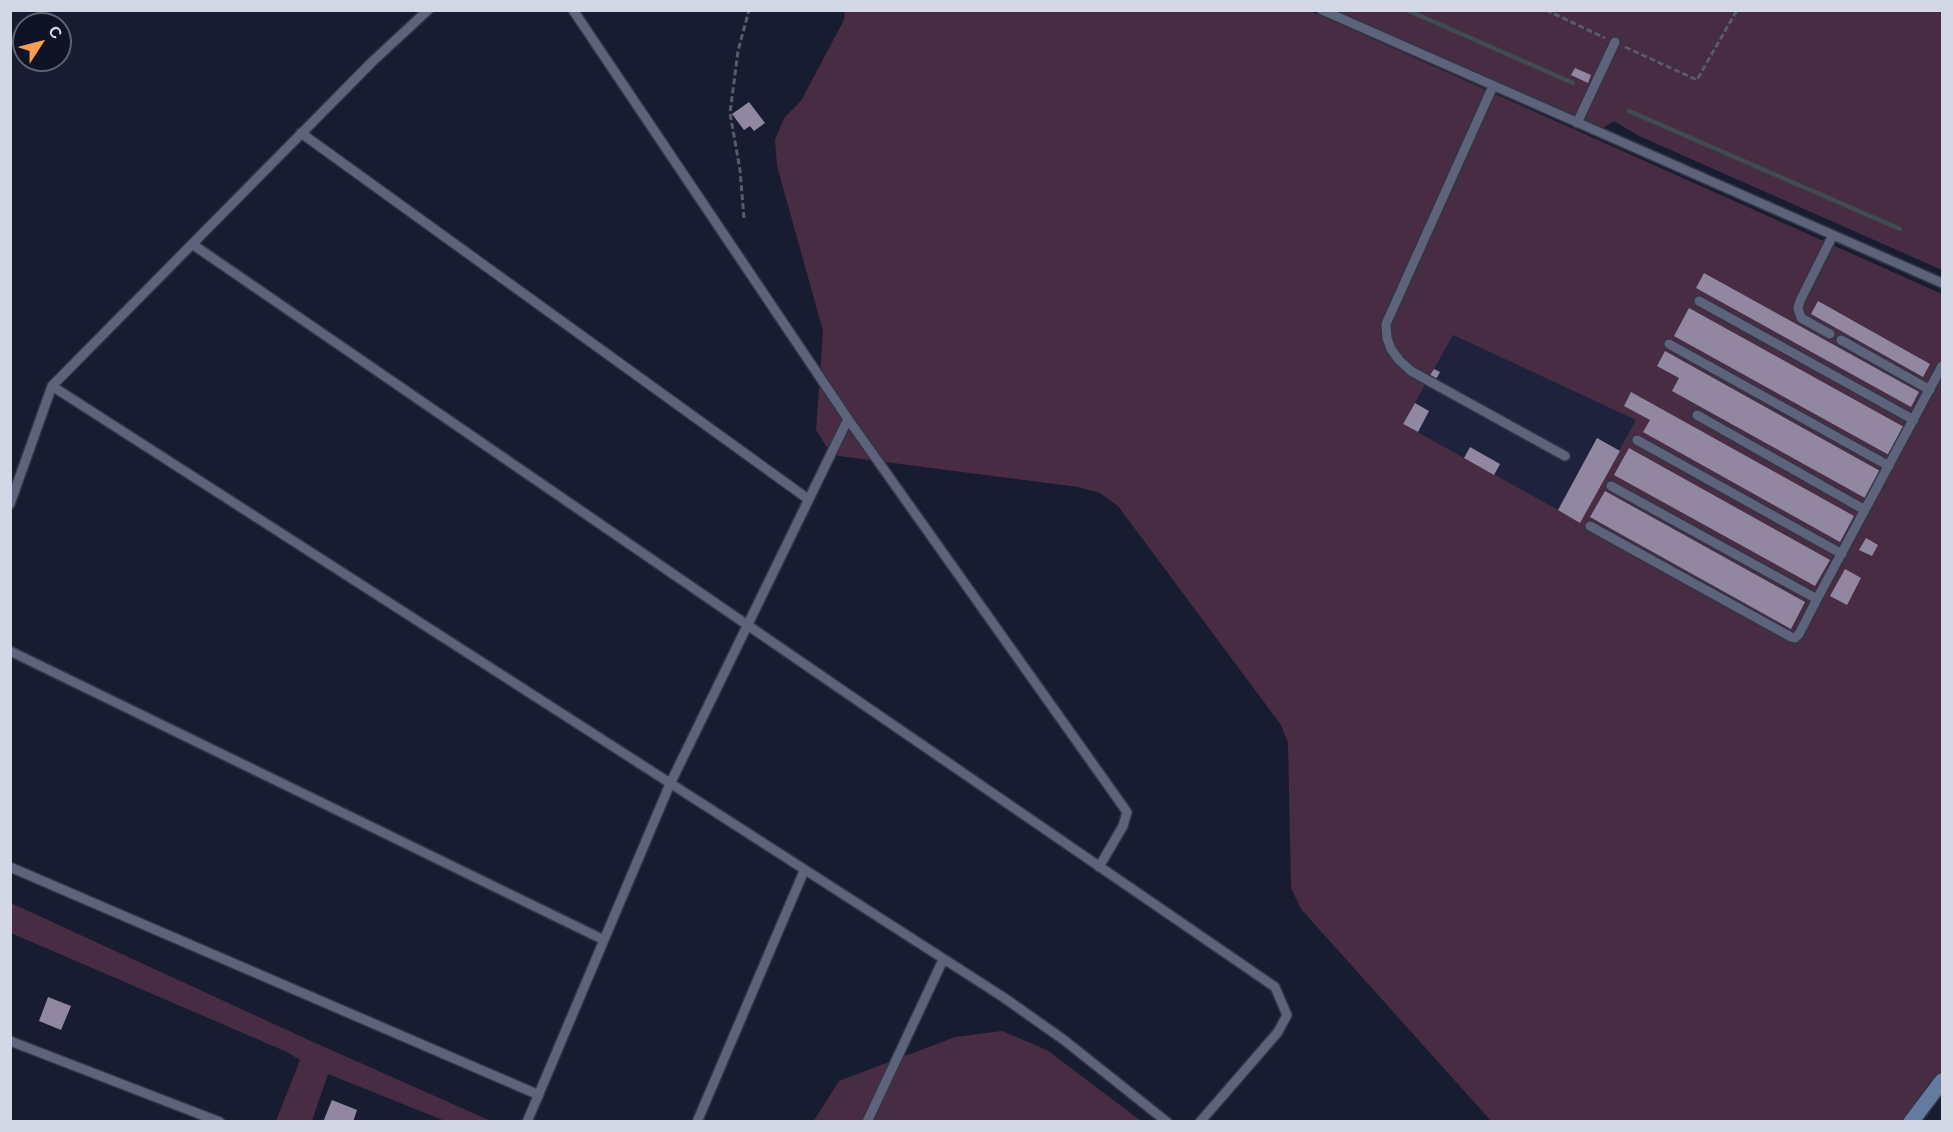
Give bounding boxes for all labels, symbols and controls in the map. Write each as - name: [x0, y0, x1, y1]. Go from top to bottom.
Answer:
- north arrow: [12, 12, 72, 72]
- text: С: [43, 21, 67, 43]

